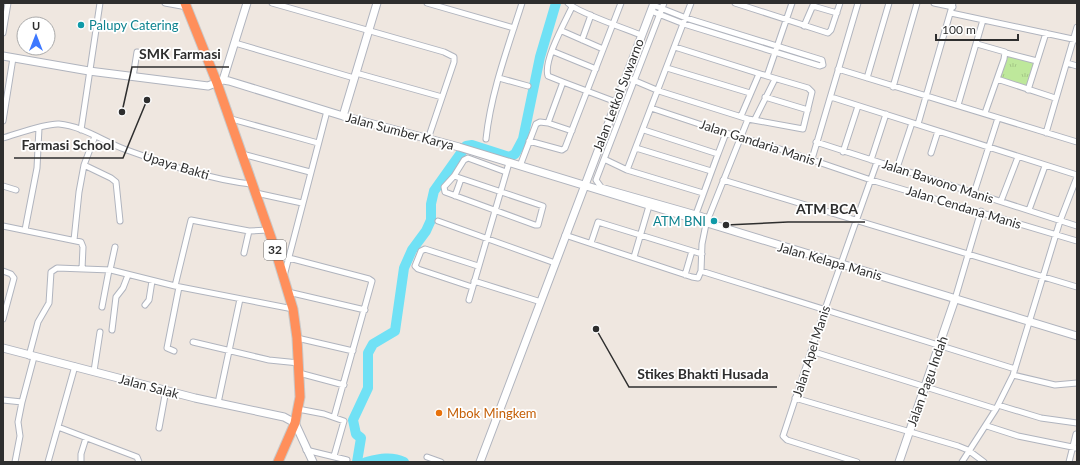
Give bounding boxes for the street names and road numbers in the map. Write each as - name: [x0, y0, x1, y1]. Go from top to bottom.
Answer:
- street label: Jalan Letkol Suwarno: [589, 36, 647, 154]
- street label: Jalan Sumber Karya: [344, 109, 456, 153]
- street label: Jalan Gandaria Manis I: [698, 116, 824, 170]
- street label: Upaya Bakti: [141, 147, 211, 183]
- street label: Jalan Bawono Manis: [880, 155, 996, 207]
- street label: Jalan Cendana Manis: [904, 182, 1024, 232]
- street label: Jalan Kelapa Manis: [776, 238, 884, 284]
- road number: 32: [264, 240, 286, 260]
- street label: Jalan Apel Manis: [789, 303, 833, 399]
- street label: Jalan Pagu Indah: [903, 334, 951, 428]
- street label: Jalan Salak: [117, 370, 181, 402]

